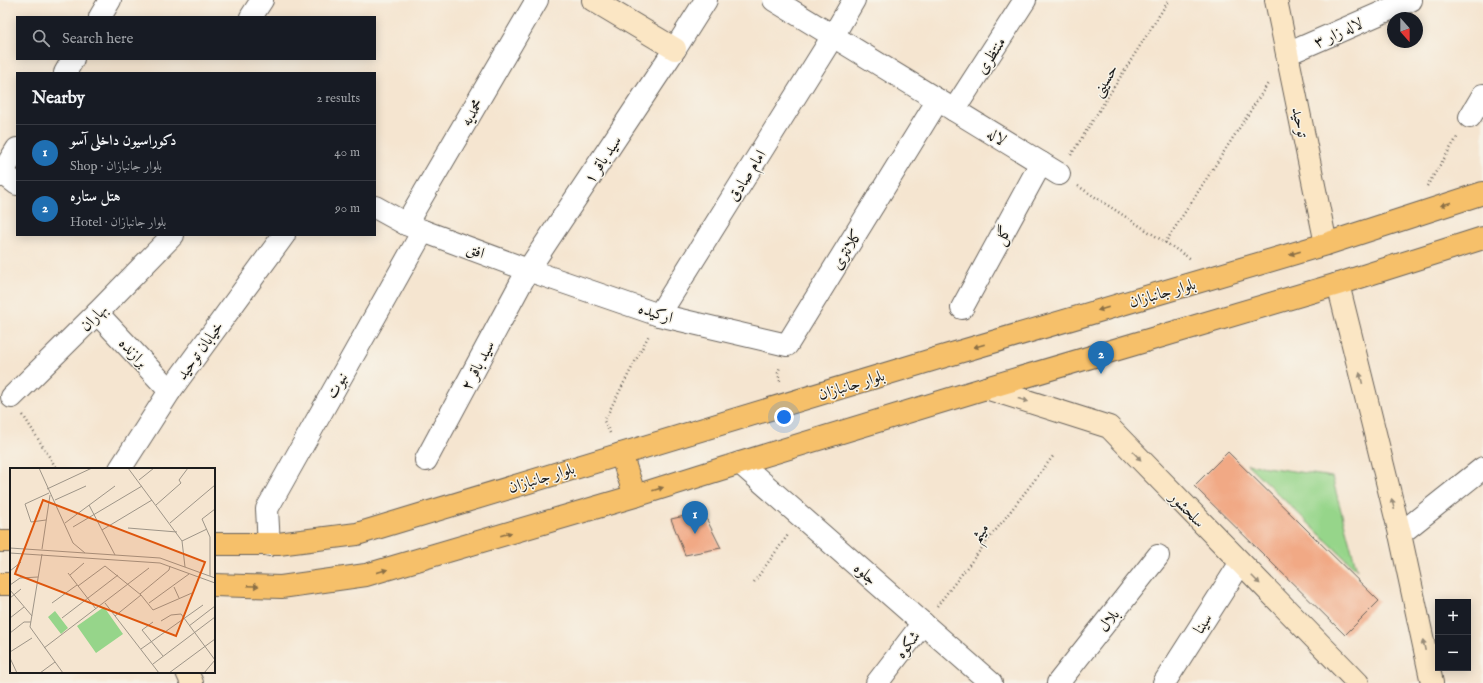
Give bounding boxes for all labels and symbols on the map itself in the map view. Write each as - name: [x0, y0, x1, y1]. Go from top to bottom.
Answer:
- north arrow: [1387, 12, 1423, 48]
- street label: لاله زار ۳: [1311, 14, 1367, 53]
- street label: منتظری: [972, 34, 1011, 79]
- street label: حسینی: [1088, 61, 1123, 101]
- street label: محمدیه: [457, 96, 488, 130]
- street label: توحید: [1286, 105, 1312, 140]
- street label: لاله: [983, 124, 1009, 151]
- street label: سید باقر ۱: [580, 132, 627, 188]
- street label: امام صادق: [724, 147, 774, 207]
- one-way arrow: [1439, 202, 1451, 208]
- street label: گل: [990, 222, 1017, 249]
- street label: کلانتری: [828, 226, 868, 274]
- street label: افق: [463, 239, 487, 264]
- one-way arrow: [1289, 250, 1302, 256]
- street label: بلوار جانبازان: [1127, 275, 1198, 313]
- street label: ارکیده: [636, 299, 675, 329]
- street label: بهاران: [76, 300, 113, 337]
- one-way arrow: [1097, 306, 1109, 312]
- street label: خیابان توحید: [173, 318, 229, 385]
- street label: برازنده: [114, 334, 151, 373]
- street label: سید باقر ۲: [457, 337, 500, 394]
- pin: 2: [1088, 341, 1114, 374]
- one-way arrow: [973, 343, 985, 349]
- street label: بلوار جانبازان: [816, 366, 887, 406]
- street label: نبوت: [322, 369, 353, 403]
- one-way arrow: [1358, 372, 1364, 384]
- one-way arrow: [1018, 397, 1030, 403]
- your location: [774, 407, 794, 427]
- one-way arrow: [1132, 451, 1142, 461]
- street label: بلوار جانبازان: [506, 459, 577, 499]
- inset map: [10, 468, 215, 673]
- one-way arrow: [652, 486, 664, 492]
- street label: سلحشور: [1163, 487, 1209, 533]
- one-way arrow: [1389, 498, 1395, 510]
- pin: 1: [682, 501, 708, 534]
- street label: میثم: [967, 520, 998, 550]
- one-way arrow: [501, 531, 513, 537]
- street label: جلوه: [849, 559, 881, 590]
- one-way arrow: [376, 568, 388, 574]
- one-way arrow: [1251, 575, 1261, 585]
- one-way arrow: [247, 583, 260, 589]
- street label: بلال: [1094, 606, 1125, 637]
- street label: سینا: [1190, 610, 1218, 638]
- street label: شکوه: [891, 627, 926, 663]
- one-way arrow: [1420, 639, 1426, 651]

